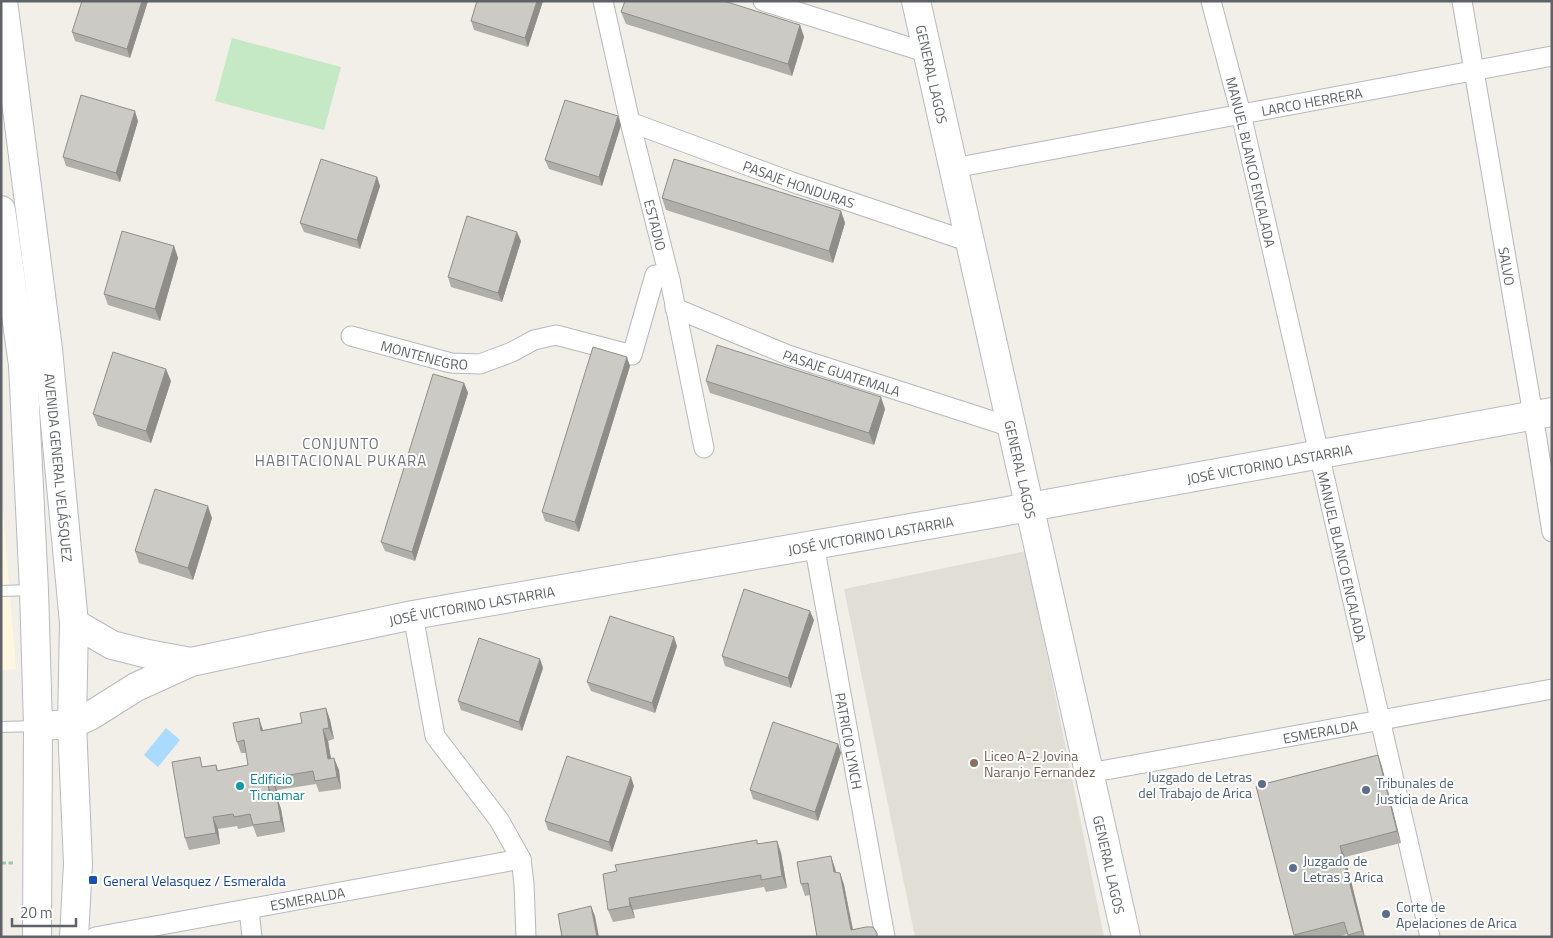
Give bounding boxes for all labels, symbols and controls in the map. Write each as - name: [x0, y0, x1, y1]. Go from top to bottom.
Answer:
- street label: GENERAL LAGOS: [911, 23, 954, 126]
- street label: MANUEL BLANCO ENCALADA: [1221, 74, 1282, 250]
- street label: LARCO HERRERA: [1259, 81, 1365, 121]
- street label: PASAJE HONDURAS: [740, 154, 858, 213]
- street label: ESTADIO: [639, 197, 673, 253]
- street label: SALVO: [1494, 245, 1521, 287]
- street label: MONTENEGRO: [379, 334, 468, 374]
- street label: PASAJE GUATEMALA: [780, 344, 904, 401]
- street label: AVENIDA GENERAL VELÁSQUEZ: [40, 372, 79, 563]
- street label: GENERAL LAGOS: [1000, 418, 1042, 521]
- district label: CONJUNTO HABITACIONAL PUKARA: [255, 432, 427, 472]
- street label: JOSÉ VICTORINO LASTARRIA: [1185, 438, 1354, 489]
- street label: MANUEL BLANCO ENCALADA: [1313, 469, 1373, 645]
- street label: JOSÉ VICTORINO LASTARRIA: [786, 510, 956, 560]
- street label: JOSÉ VICTORINO LASTARRIA: [387, 580, 557, 630]
- street label: PATRICIO LYNCH: [831, 691, 869, 791]
- street label: ESMERALDA: [1281, 714, 1360, 748]
- place label: Liceo A-2 Jovina Naranjo Fernandez: [984, 745, 1095, 782]
- marker: Liceo A-2 Jovina Naranjo Fernandez: [968, 757, 980, 769]
- place label: Juzgado de Letras del Trabajo de Arica: [1138, 766, 1252, 803]
- place label: Edificio Ticnamar: [250, 768, 305, 805]
- place label: Tribunales de Justicia de Arica: [1376, 772, 1468, 809]
- marker: Juzgado de Letras del Trabajo de Arica: [1256, 778, 1268, 790]
- marker: Edificio Ticnamar: [234, 780, 246, 792]
- marker: Tribunales de Justicia de Arica: [1360, 784, 1372, 796]
- street label: GENERAL LAGOS: [1088, 813, 1131, 916]
- place label: Juzgado de Letras 3 Arica: [1303, 850, 1383, 887]
- marker: Juzgado de Letras 3 Arica: [1287, 862, 1299, 874]
- place label: General Velasquez / Esmeralda: [103, 870, 286, 891]
- marker: General Velasquez / Esmeralda: [87, 874, 99, 886]
- street label: ESMERALDA: [268, 881, 347, 915]
- scale bar: [12, 896, 76, 928]
- place label: Corte de Apelaciones de Arica: [1396, 896, 1517, 933]
- text: 20 m: [20, 901, 53, 924]
- marker: Corte de Apelaciones de Arica: [1380, 908, 1392, 920]

